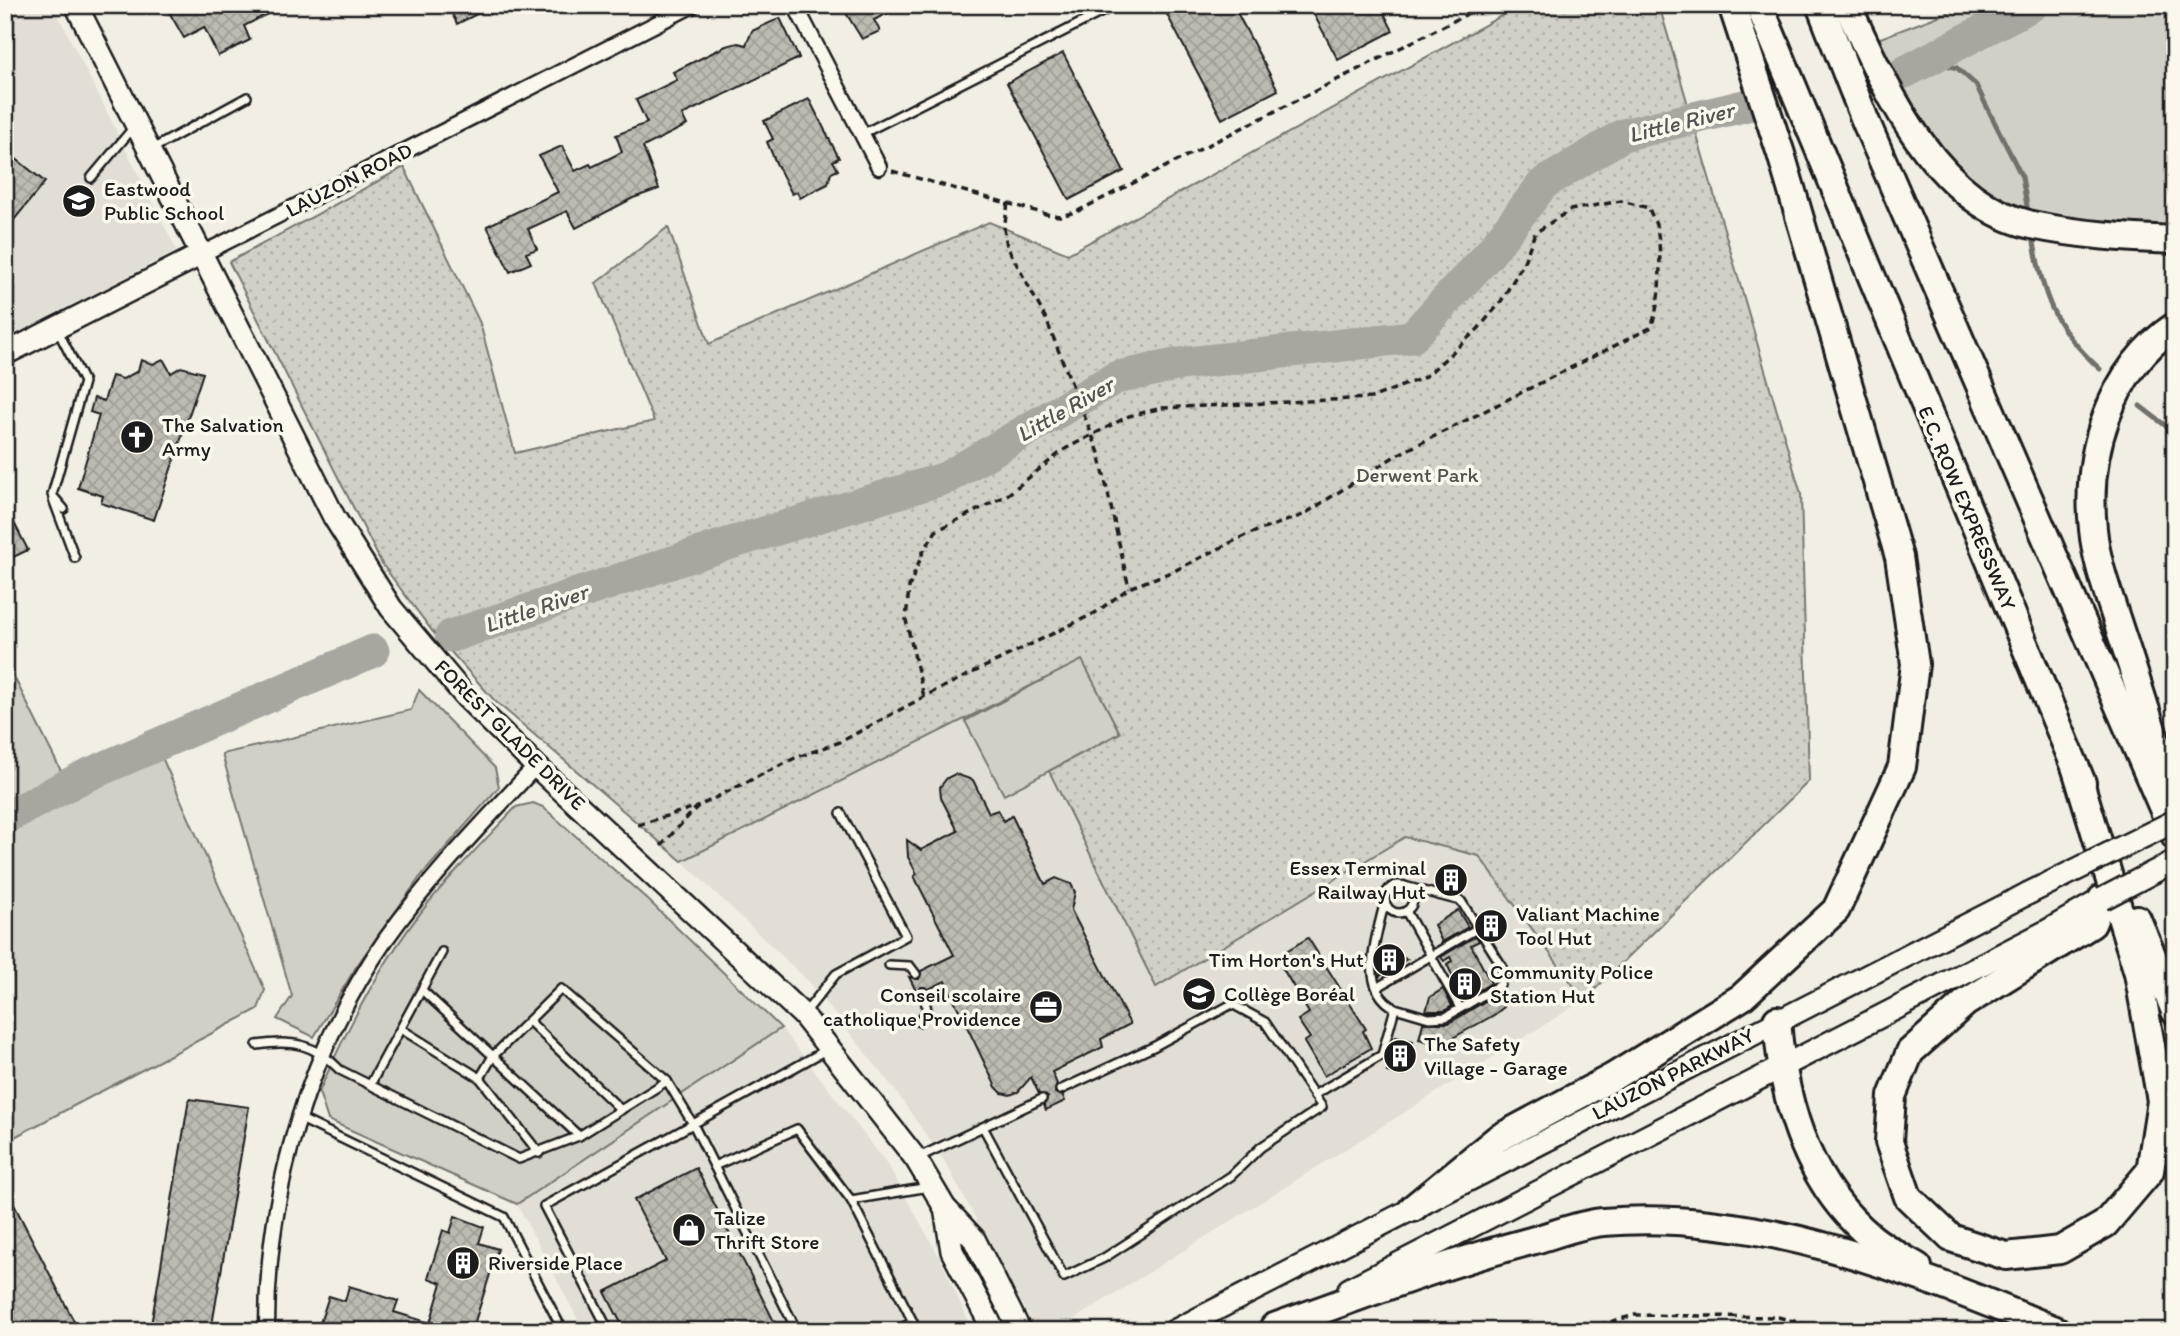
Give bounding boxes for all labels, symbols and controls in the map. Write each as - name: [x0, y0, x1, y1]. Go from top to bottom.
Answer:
- water label: Little River: [1626, 95, 1739, 149]
- street label: LAUZON ROAD: [281, 137, 416, 222]
- place label: Eastwood Public School: [104, 176, 224, 225]
- school or university icon: Eastwood Public School: [60, 182, 98, 220]
- water label: Little River: [1012, 369, 1121, 448]
- street label: E.C. ROW EXPRESSWAY: [1913, 402, 2022, 614]
- place label: The Salvation Army: [162, 412, 284, 461]
- church icon: The Salvation Army: [118, 418, 156, 456]
- park label: Derwent Park: [1356, 462, 1478, 487]
- water label: Little River: [481, 576, 594, 639]
- street label: FOREST GLADE DRIVE: [430, 654, 591, 815]
- place label: Essex Terminal Railway Hut: [1289, 855, 1426, 904]
- building icon: Essex Terminal Railway Hut: [1432, 861, 1470, 899]
- place label: Valiant Machine Tool Hut: [1516, 901, 1660, 950]
- building icon: Valiant Machine Tool Hut: [1472, 907, 1510, 945]
- building icon: Tim Horton's Hut: [1370, 941, 1408, 979]
- place label: Tim Horton's Hut: [1209, 947, 1364, 972]
- place label: Community Police Station Hut: [1490, 959, 1653, 1008]
- building icon: Community Police Station Hut: [1446, 965, 1484, 1003]
- school or university icon: Collège Boréal: [1180, 975, 1218, 1013]
- place label: Collège Boréal: [1224, 981, 1355, 1006]
- place label: Conseil scolaire catholique Providence: [823, 982, 1021, 1031]
- office icon: Conseil scolaire catholique Providence: [1027, 988, 1065, 1026]
- street label: LAUZON PARKWAY: [1588, 1022, 1758, 1125]
- place label: The Safety Village - Garage: [1424, 1031, 1568, 1080]
- building icon: The Safety Village - Garage: [1381, 1037, 1419, 1075]
- place label: Talize Thrift Store: [714, 1205, 819, 1254]
- shop icon: Talize Thrift Store: [670, 1211, 708, 1249]
- building icon: Riverside Place: [444, 1244, 482, 1282]
- place label: Riverside Place: [488, 1250, 623, 1275]

